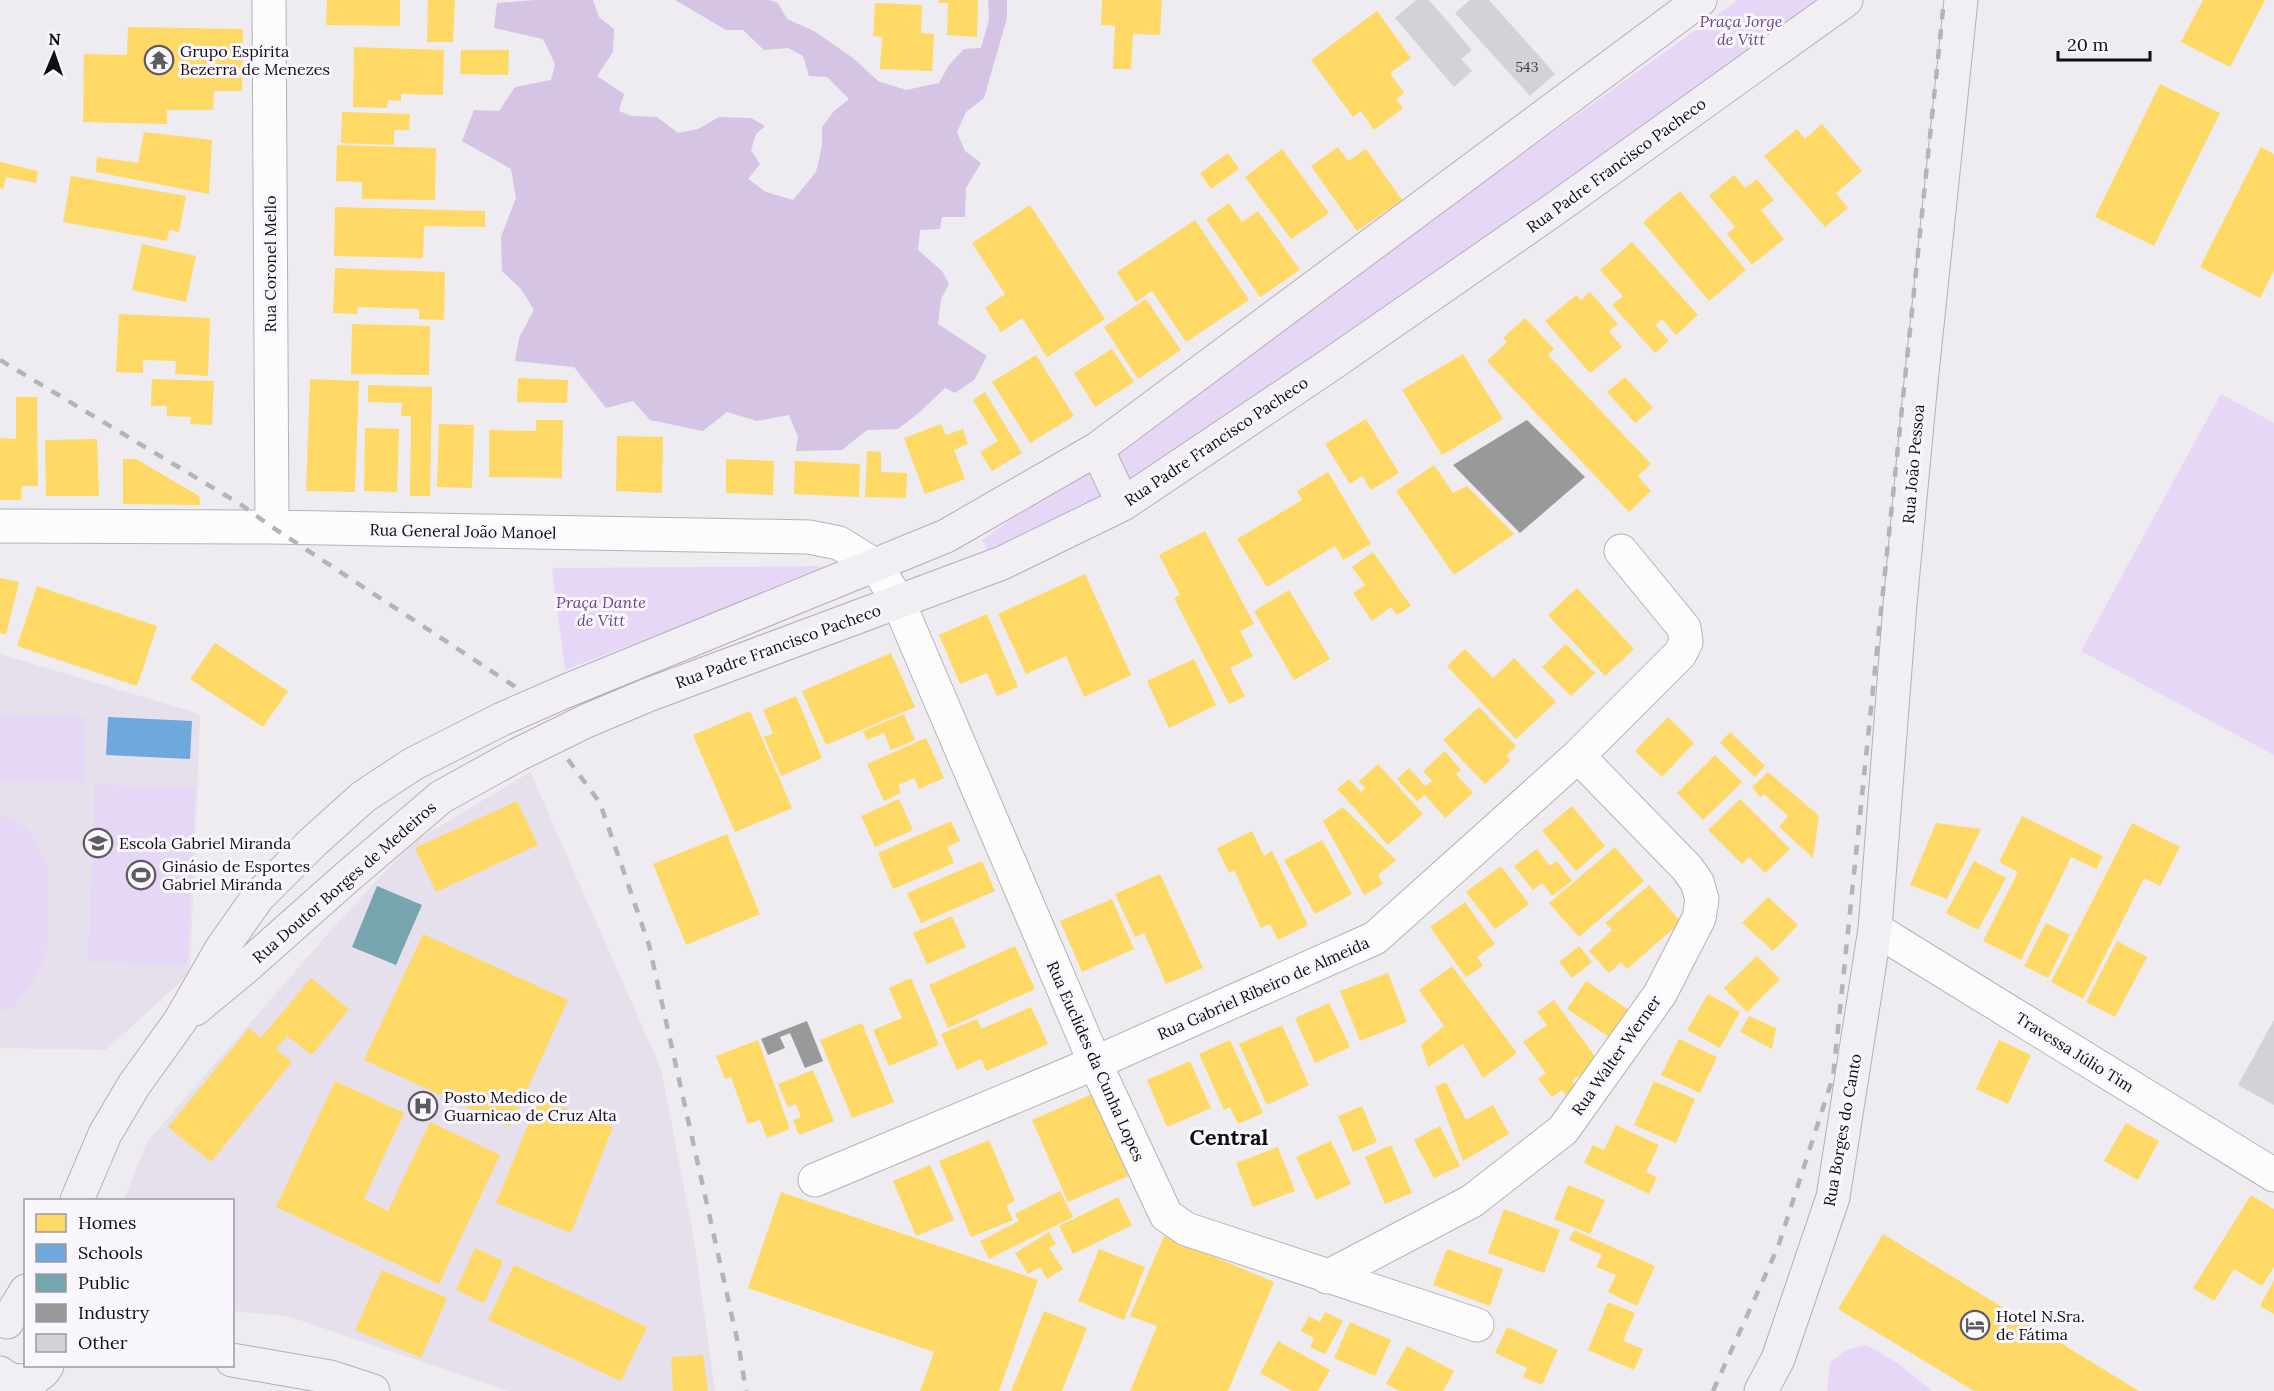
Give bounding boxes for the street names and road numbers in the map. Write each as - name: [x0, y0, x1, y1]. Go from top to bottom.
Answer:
- street label: Rua Padre Francisco Pacheco: [1522, 93, 1710, 237]
- street label: Rua Coronel Mello: [260, 195, 280, 333]
- street label: Rua Padre Francisco Pacheco: [1120, 372, 1312, 510]
- street label: Rua João Pessoa: [1898, 403, 1928, 525]
- street label: Rua General João Manoel: [369, 519, 557, 543]
- street label: Rua Padre Francisco Pacheco: [672, 599, 884, 693]
- street label: Rua Doutor Borges de Medeiros: [248, 797, 440, 967]
- street label: Rua Gabriel Ribeiro de Almeida: [1154, 932, 1372, 1044]
- street label: Rua Euclides da Cunha Lopes: [1043, 958, 1149, 1164]
- street label: Rua Walter Werner: [1567, 991, 1665, 1119]
- street label: Travessa Júlio Tim: [2012, 1008, 2138, 1096]
- street label: Rua Borges do Canto: [1819, 1052, 1865, 1208]

